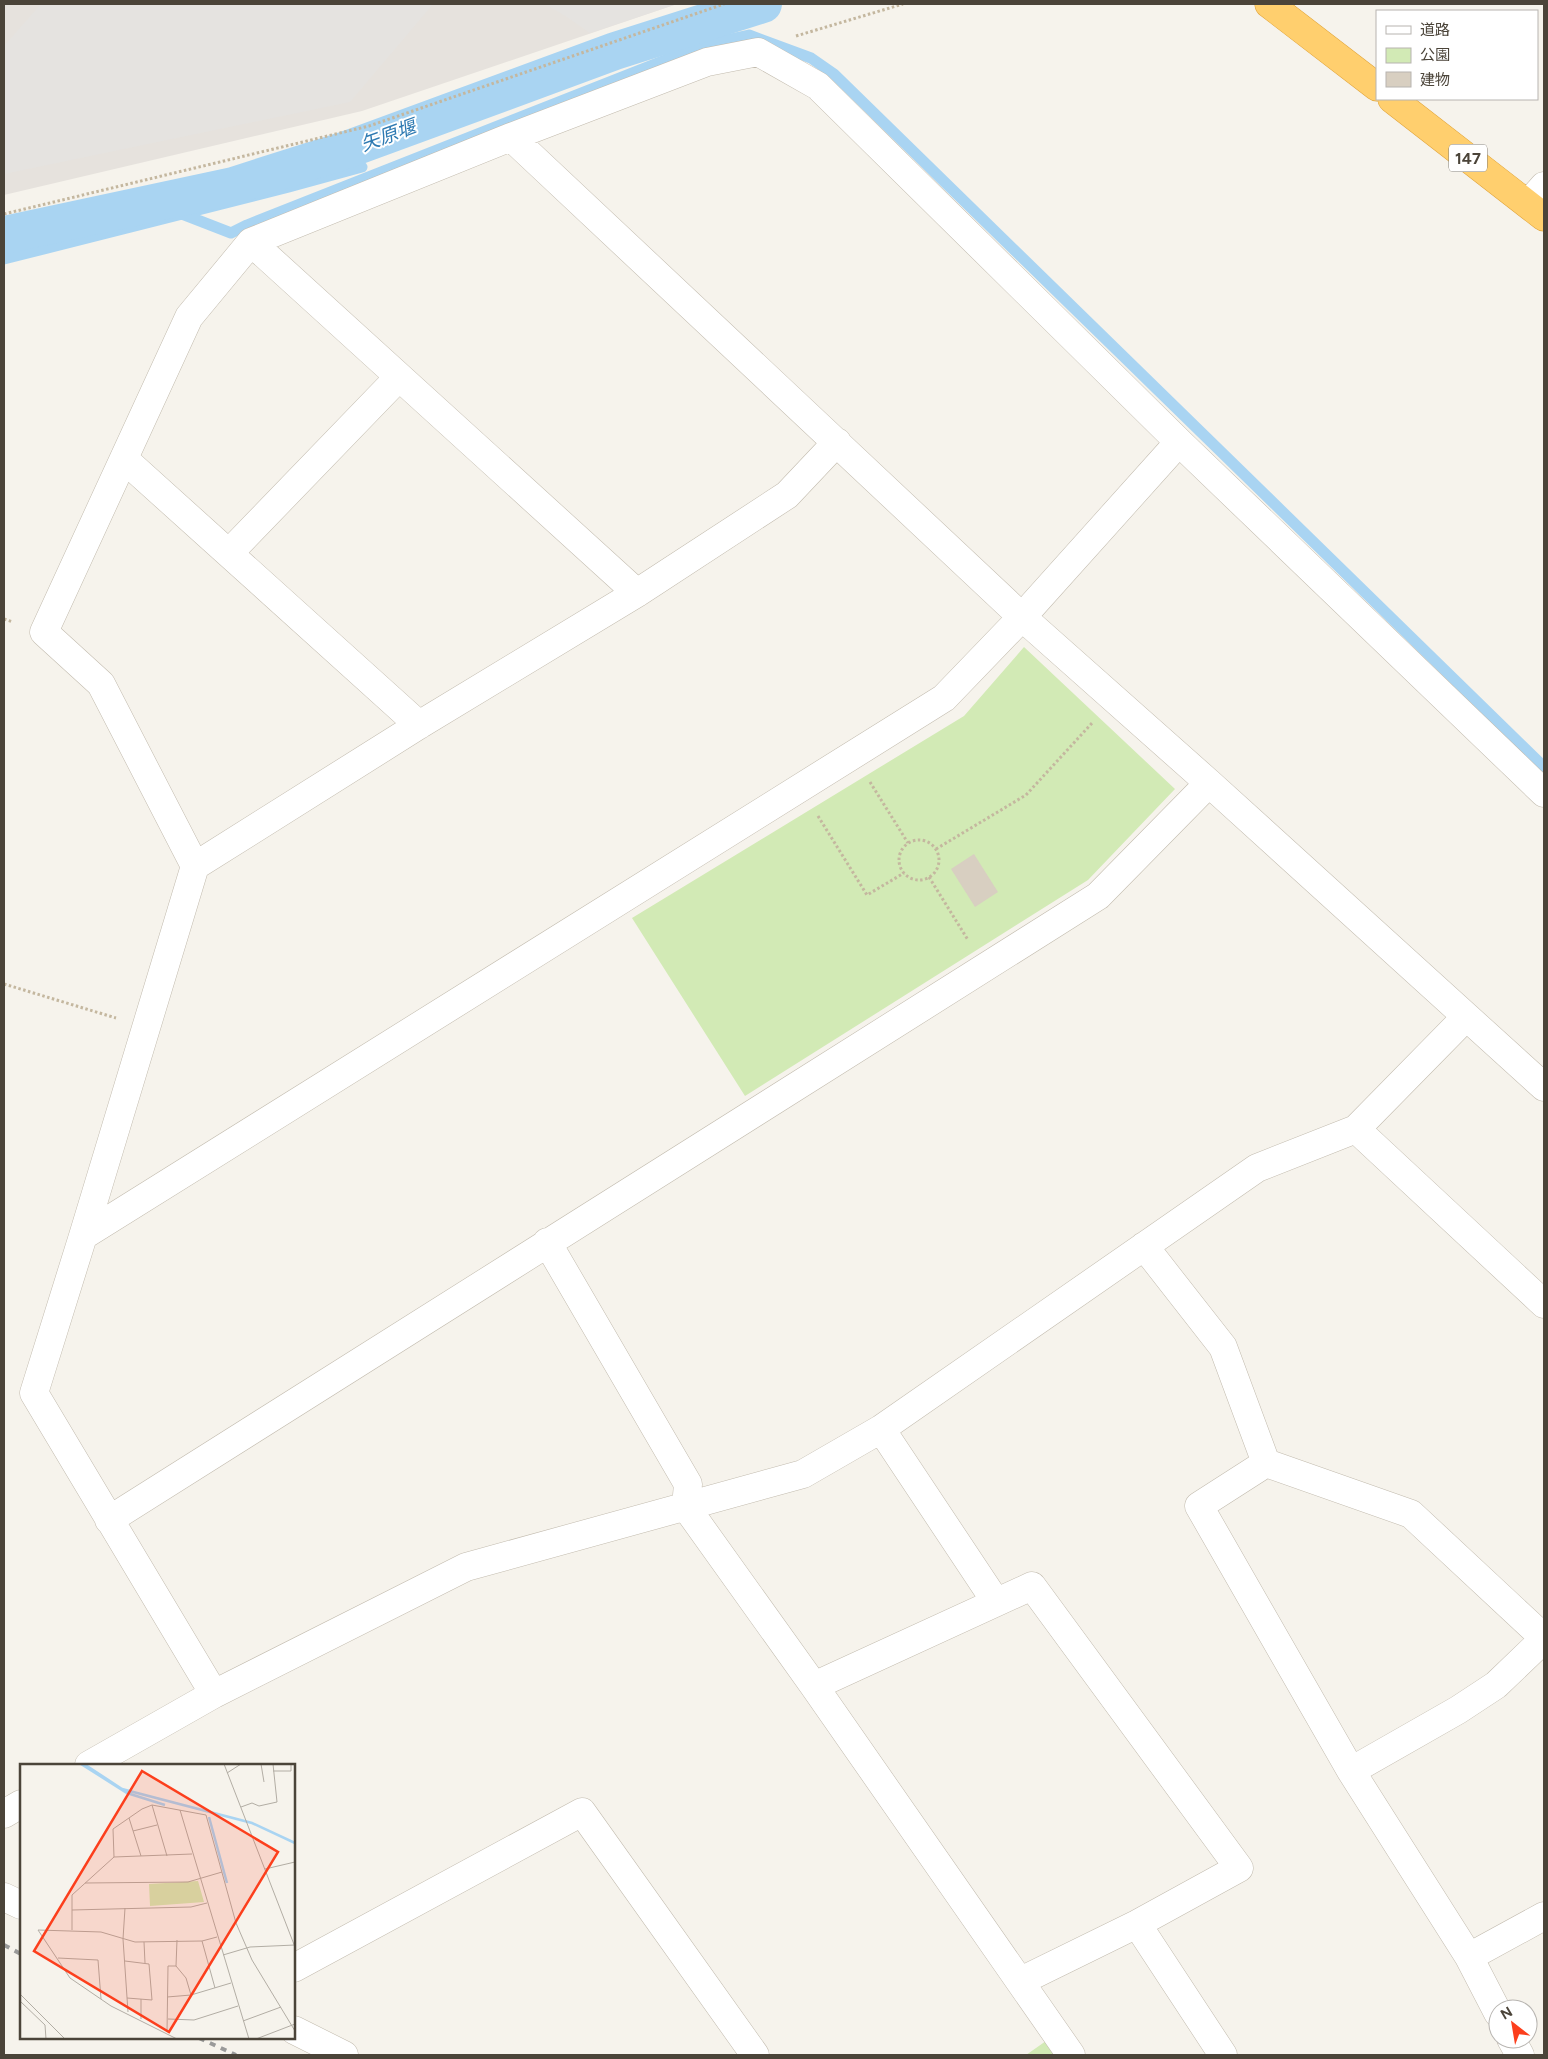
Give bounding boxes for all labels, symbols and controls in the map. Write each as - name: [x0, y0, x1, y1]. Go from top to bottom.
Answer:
- legend: [1376, 10, 1538, 100]
- text: 道路: [1420, 21, 1450, 39]
- text: 公園: [1420, 46, 1450, 64]
- text: 建物: [1420, 71, 1450, 89]
- water label: 矢原堰: [357, 114, 422, 156]
- road number: 147: [1449, 144, 1487, 172]
- inset map: [20, 1764, 295, 2039]
- north arrow: [1488, 1999, 1538, 2049]
- text: N: [1498, 2003, 1516, 2023]

